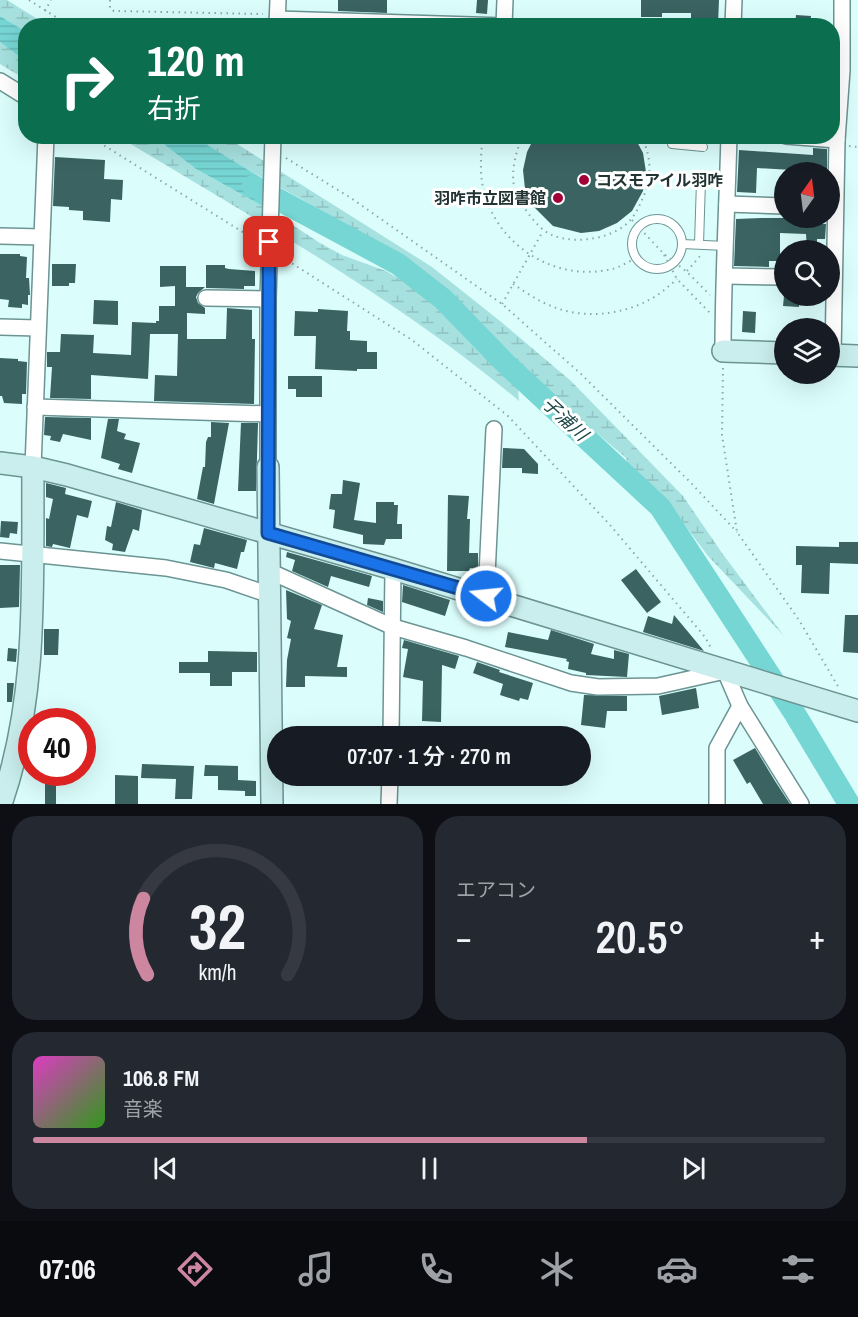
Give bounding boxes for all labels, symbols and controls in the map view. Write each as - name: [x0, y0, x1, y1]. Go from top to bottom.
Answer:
- text: 120 m: [147, 33, 245, 89]
- icon: right: [48, 42, 126, 120]
- text: 右折: [147, 90, 201, 126]
- north arrow: [774, 162, 840, 228]
- map controls: [774, 162, 840, 384]
- place label: コスモアイル羽咋: [596, 169, 723, 191]
- marker: コスモアイル羽咋: [577, 173, 591, 187]
- place label: 羽咋市立図書館: [434, 187, 546, 209]
- marker: 羽咋市立図書館: [551, 191, 565, 205]
- pin: [243, 216, 294, 267]
- icon: arrive: [252, 225, 285, 258]
- button: search: [774, 240, 840, 306]
- button: layers: [774, 318, 840, 384]
- water label: 子浦川: [537, 391, 595, 448]
- position arrow: [454, 564, 518, 628]
- speed limit sign: 40: [18, 708, 96, 786]
- text: 07:07 · 1 分 · 270 m: [347, 741, 511, 771]
- text: エアコン: [456, 876, 536, 903]
- text: 32: [189, 884, 246, 968]
- text: 20.5°: [596, 906, 685, 967]
- text: −: [456, 915, 472, 959]
- text: +: [809, 915, 825, 959]
- text: km/h: [198, 958, 237, 987]
- text: 106.8 FM: [123, 1063, 199, 1093]
- text: 音楽: [123, 1095, 163, 1122]
- icon: previous: [149, 1152, 182, 1185]
- icon: pause: [413, 1152, 446, 1185]
- icon: next: [677, 1152, 710, 1185]
- icon: directions: [174, 1248, 216, 1290]
- icon: music: [295, 1248, 337, 1290]
- icon: phone: [415, 1248, 457, 1290]
- icon: climate: [536, 1248, 578, 1290]
- icon: car: [656, 1248, 698, 1290]
- icon: filters: [777, 1248, 819, 1290]
- text: 07:06: [39, 1251, 96, 1287]

